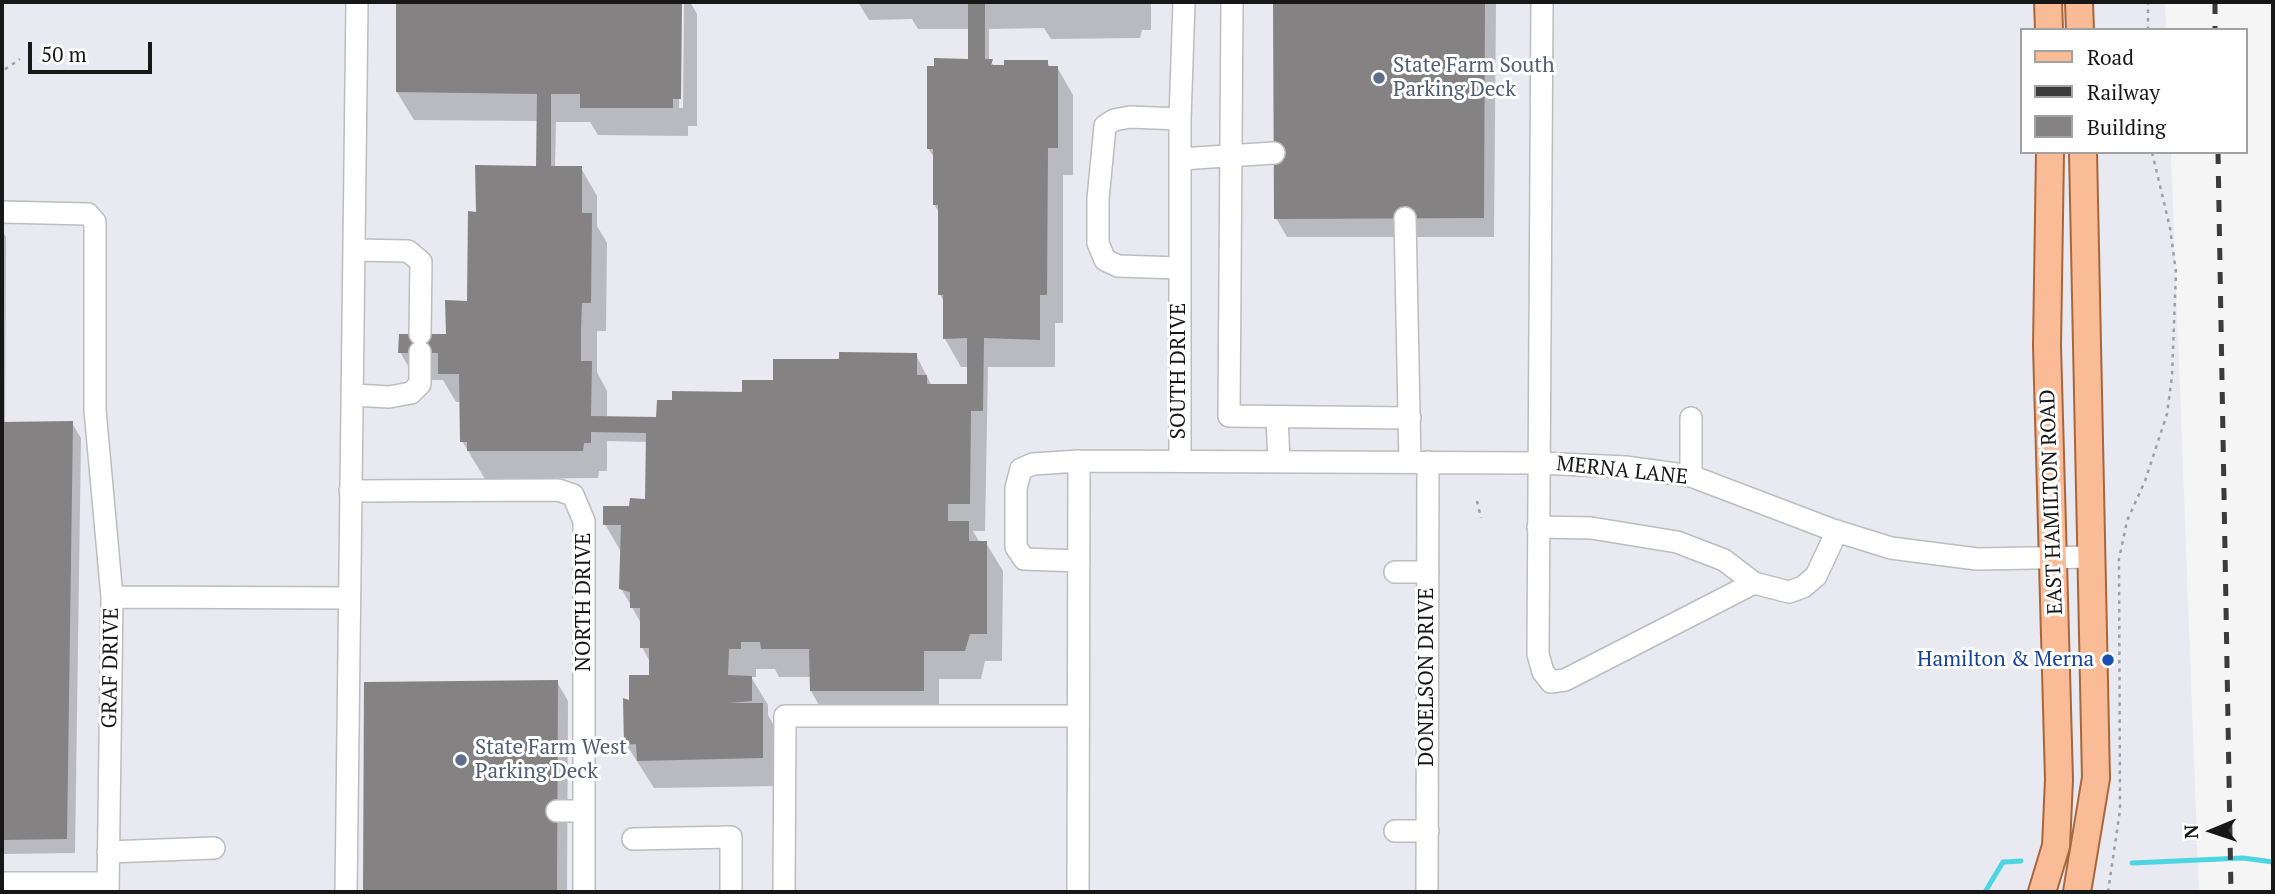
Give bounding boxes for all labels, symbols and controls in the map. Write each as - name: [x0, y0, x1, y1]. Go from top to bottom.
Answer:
- scale bar: [32, 28, 156, 72]
- legend: [2020, 28, 2247, 154]
- text: 50 m: [41, 40, 87, 68]
- text: Road: [2087, 43, 2134, 71]
- place label: State Farm South Parking Deck: [1393, 53, 1554, 103]
- marker: State Farm South Parking Deck: [1371, 70, 1387, 86]
- text: Railway: [2087, 78, 2160, 106]
- text: Building: [2087, 113, 2166, 141]
- street label: SOUTH DRIVE: [1166, 303, 1192, 439]
- street label: EAST HAMILTON ROAD: [2035, 389, 2069, 615]
- street label: MERNA LANE: [1555, 452, 1689, 490]
- street label: NORTH DRIVE: [571, 533, 597, 671]
- street label: DONELSON DRIVE: [1414, 587, 1440, 767]
- street label: GRAF DRIVE: [97, 607, 125, 729]
- place label: Hamilton & Merna: [1917, 647, 2094, 673]
- marker: Hamilton & Merna: [2100, 652, 2116, 668]
- place label: State Farm West Parking Deck: [475, 735, 627, 785]
- marker: State Farm West Parking Deck: [453, 752, 469, 768]
- north arrow: [2177, 796, 2247, 866]
- text: N: [2178, 824, 2203, 839]

